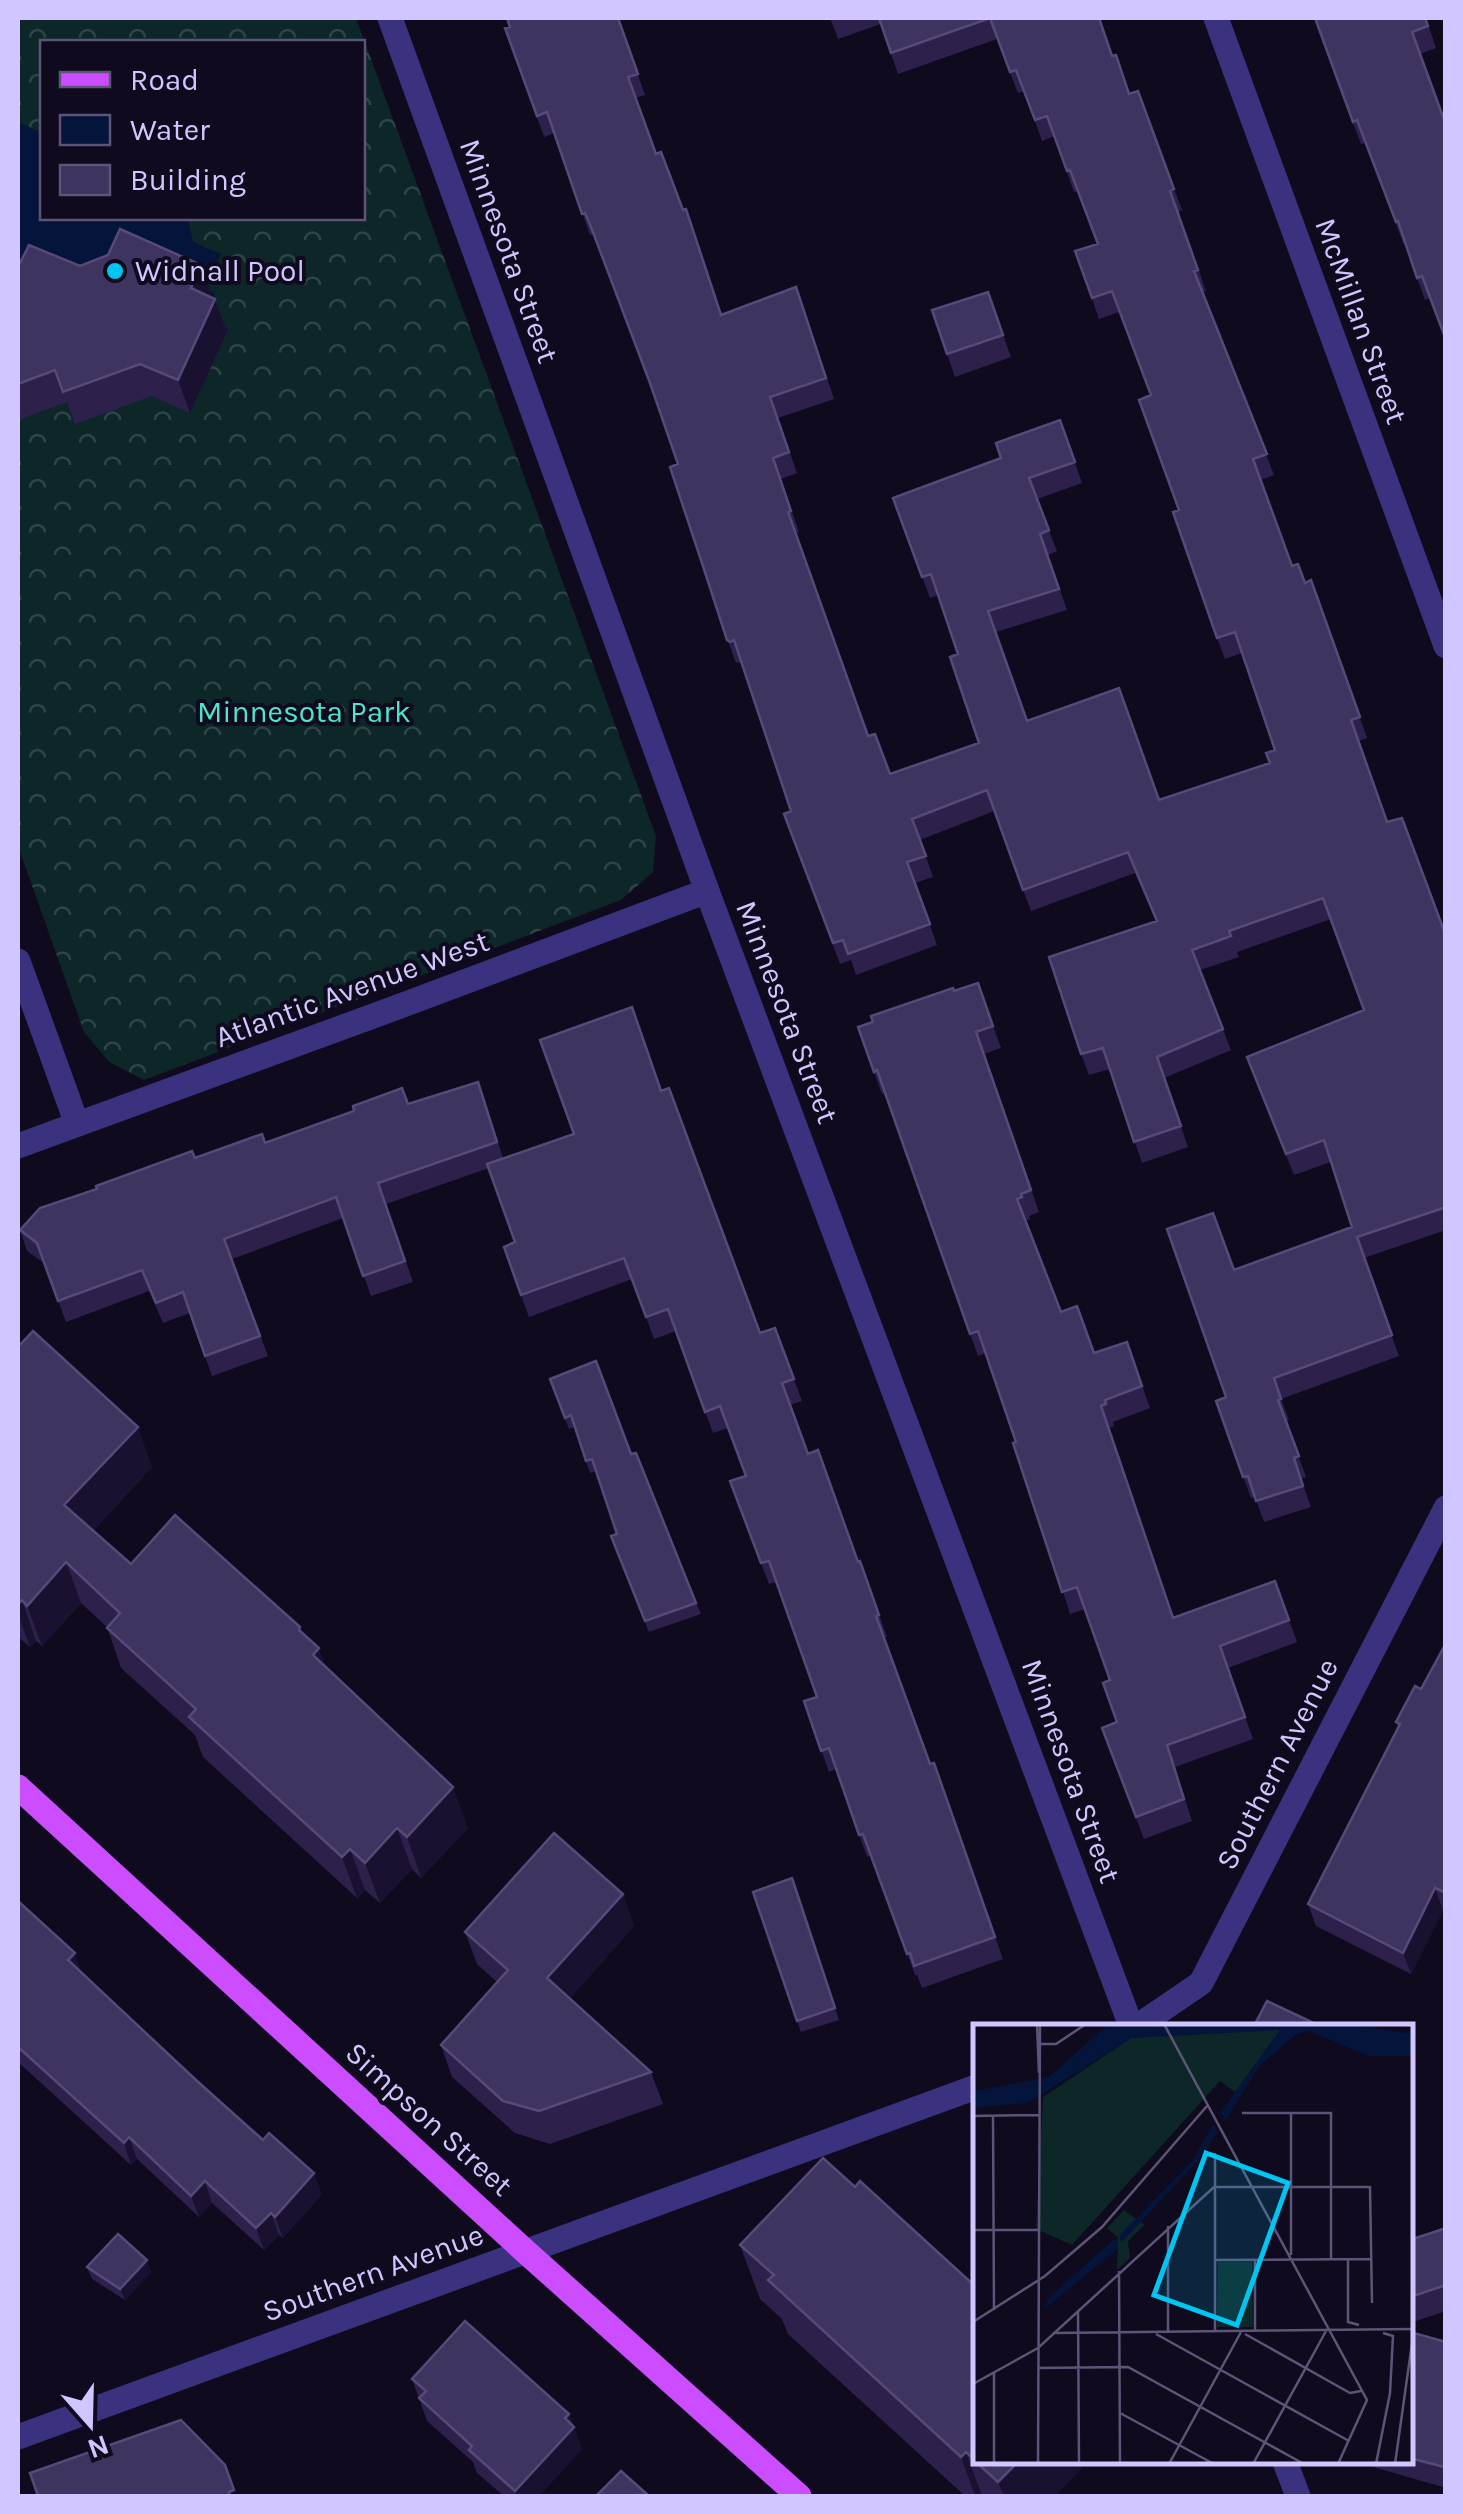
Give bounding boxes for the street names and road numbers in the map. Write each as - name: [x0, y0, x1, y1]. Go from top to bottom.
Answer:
- street label: Minnesota Street: [452, 134, 566, 368]
- street label: McMillan Street: [1307, 213, 1415, 429]
- street label: Minnesota Street: [728, 896, 846, 1128]
- street label: Atlantic Avenue West: [210, 923, 494, 1055]
- street label: Southern Avenue: [1208, 1652, 1346, 1876]
- street label: Minnesota Street: [1014, 1654, 1128, 1888]
- street label: Simpson Street: [338, 2035, 520, 2203]
- street label: Southern Avenue: [258, 2216, 488, 2330]

